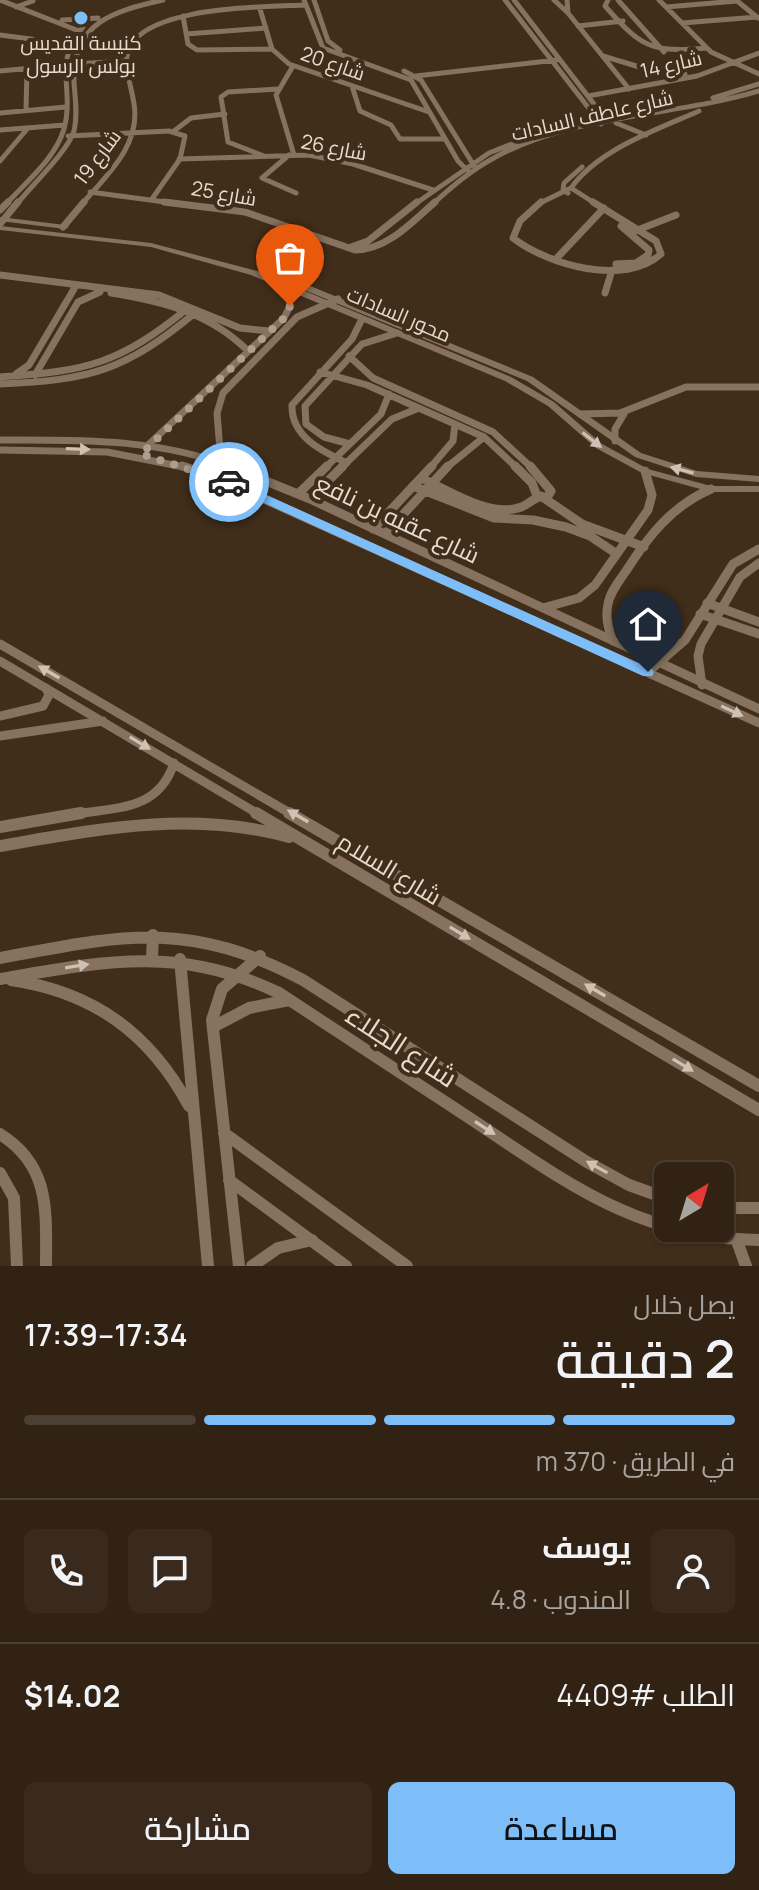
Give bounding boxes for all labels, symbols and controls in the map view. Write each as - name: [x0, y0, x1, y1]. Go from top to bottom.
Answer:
- marker: كنيسة القديس بولس الرسول: [72, 9, 90, 27]
- place label: كنيسة القديس بولس الرسول: [20, 29, 142, 79]
- street label: شارع 20: [297, 39, 369, 88]
- street label: شارع 14: [638, 44, 705, 85]
- street label: شارع عاطف السادات: [508, 83, 676, 148]
- street label: شارع 19: [67, 124, 128, 191]
- street label: شارع 26: [299, 127, 369, 168]
- street label: شارع 25: [189, 174, 259, 213]
- pin: [256, 224, 324, 306]
- icon: bag: [268, 236, 312, 280]
- street label: محور السادات: [343, 280, 455, 348]
- one-way arrow: [582, 431, 602, 447]
- courier: [189, 442, 269, 522]
- one-way arrow: [66, 443, 91, 456]
- icon: car: [207, 460, 251, 504]
- one-way arrow: [669, 464, 694, 476]
- street label: شارع عقبه بن نافع: [310, 465, 486, 571]
- pin: [614, 590, 682, 672]
- icon: home: [626, 602, 670, 646]
- one-way arrow: [38, 665, 60, 679]
- one-way arrow: [720, 704, 743, 718]
- one-way arrow: [129, 736, 151, 750]
- one-way arrow: [287, 809, 309, 823]
- street label: شارع السلام: [331, 824, 448, 913]
- one-way arrow: [448, 925, 471, 939]
- one-way arrow: [65, 959, 90, 972]
- one-way arrow: [584, 983, 606, 997]
- street label: شارع الجلاء: [338, 995, 465, 1096]
- one-way arrow: [672, 1058, 694, 1072]
- one-way arrow: [475, 1121, 496, 1136]
- one-way arrow: [586, 1160, 608, 1174]
- north arrow: [654, 1162, 734, 1242]
- map controls: [654, 1162, 734, 1242]
- text: يصل خلال: [633, 1286, 735, 1322]
- text: 17:34–17:39: [24, 1314, 188, 1355]
- text: 2 دقيقة: [556, 1323, 735, 1394]
- text: في الطريق · 370 m: [536, 1443, 735, 1479]
- text: يوسف: [542, 1526, 631, 1567]
- button: phone: [24, 1529, 108, 1613]
- button: chat: [128, 1529, 212, 1613]
- button: person: [651, 1529, 735, 1613]
- text: المندوب · 4.8: [490, 1581, 631, 1617]
- text: الطلب #4409: [556, 1674, 735, 1715]
- text: $14.02: [24, 1675, 120, 1716]
- button: مشاركة: [24, 1782, 372, 1874]
- button: مساعدة: [388, 1782, 735, 1874]

